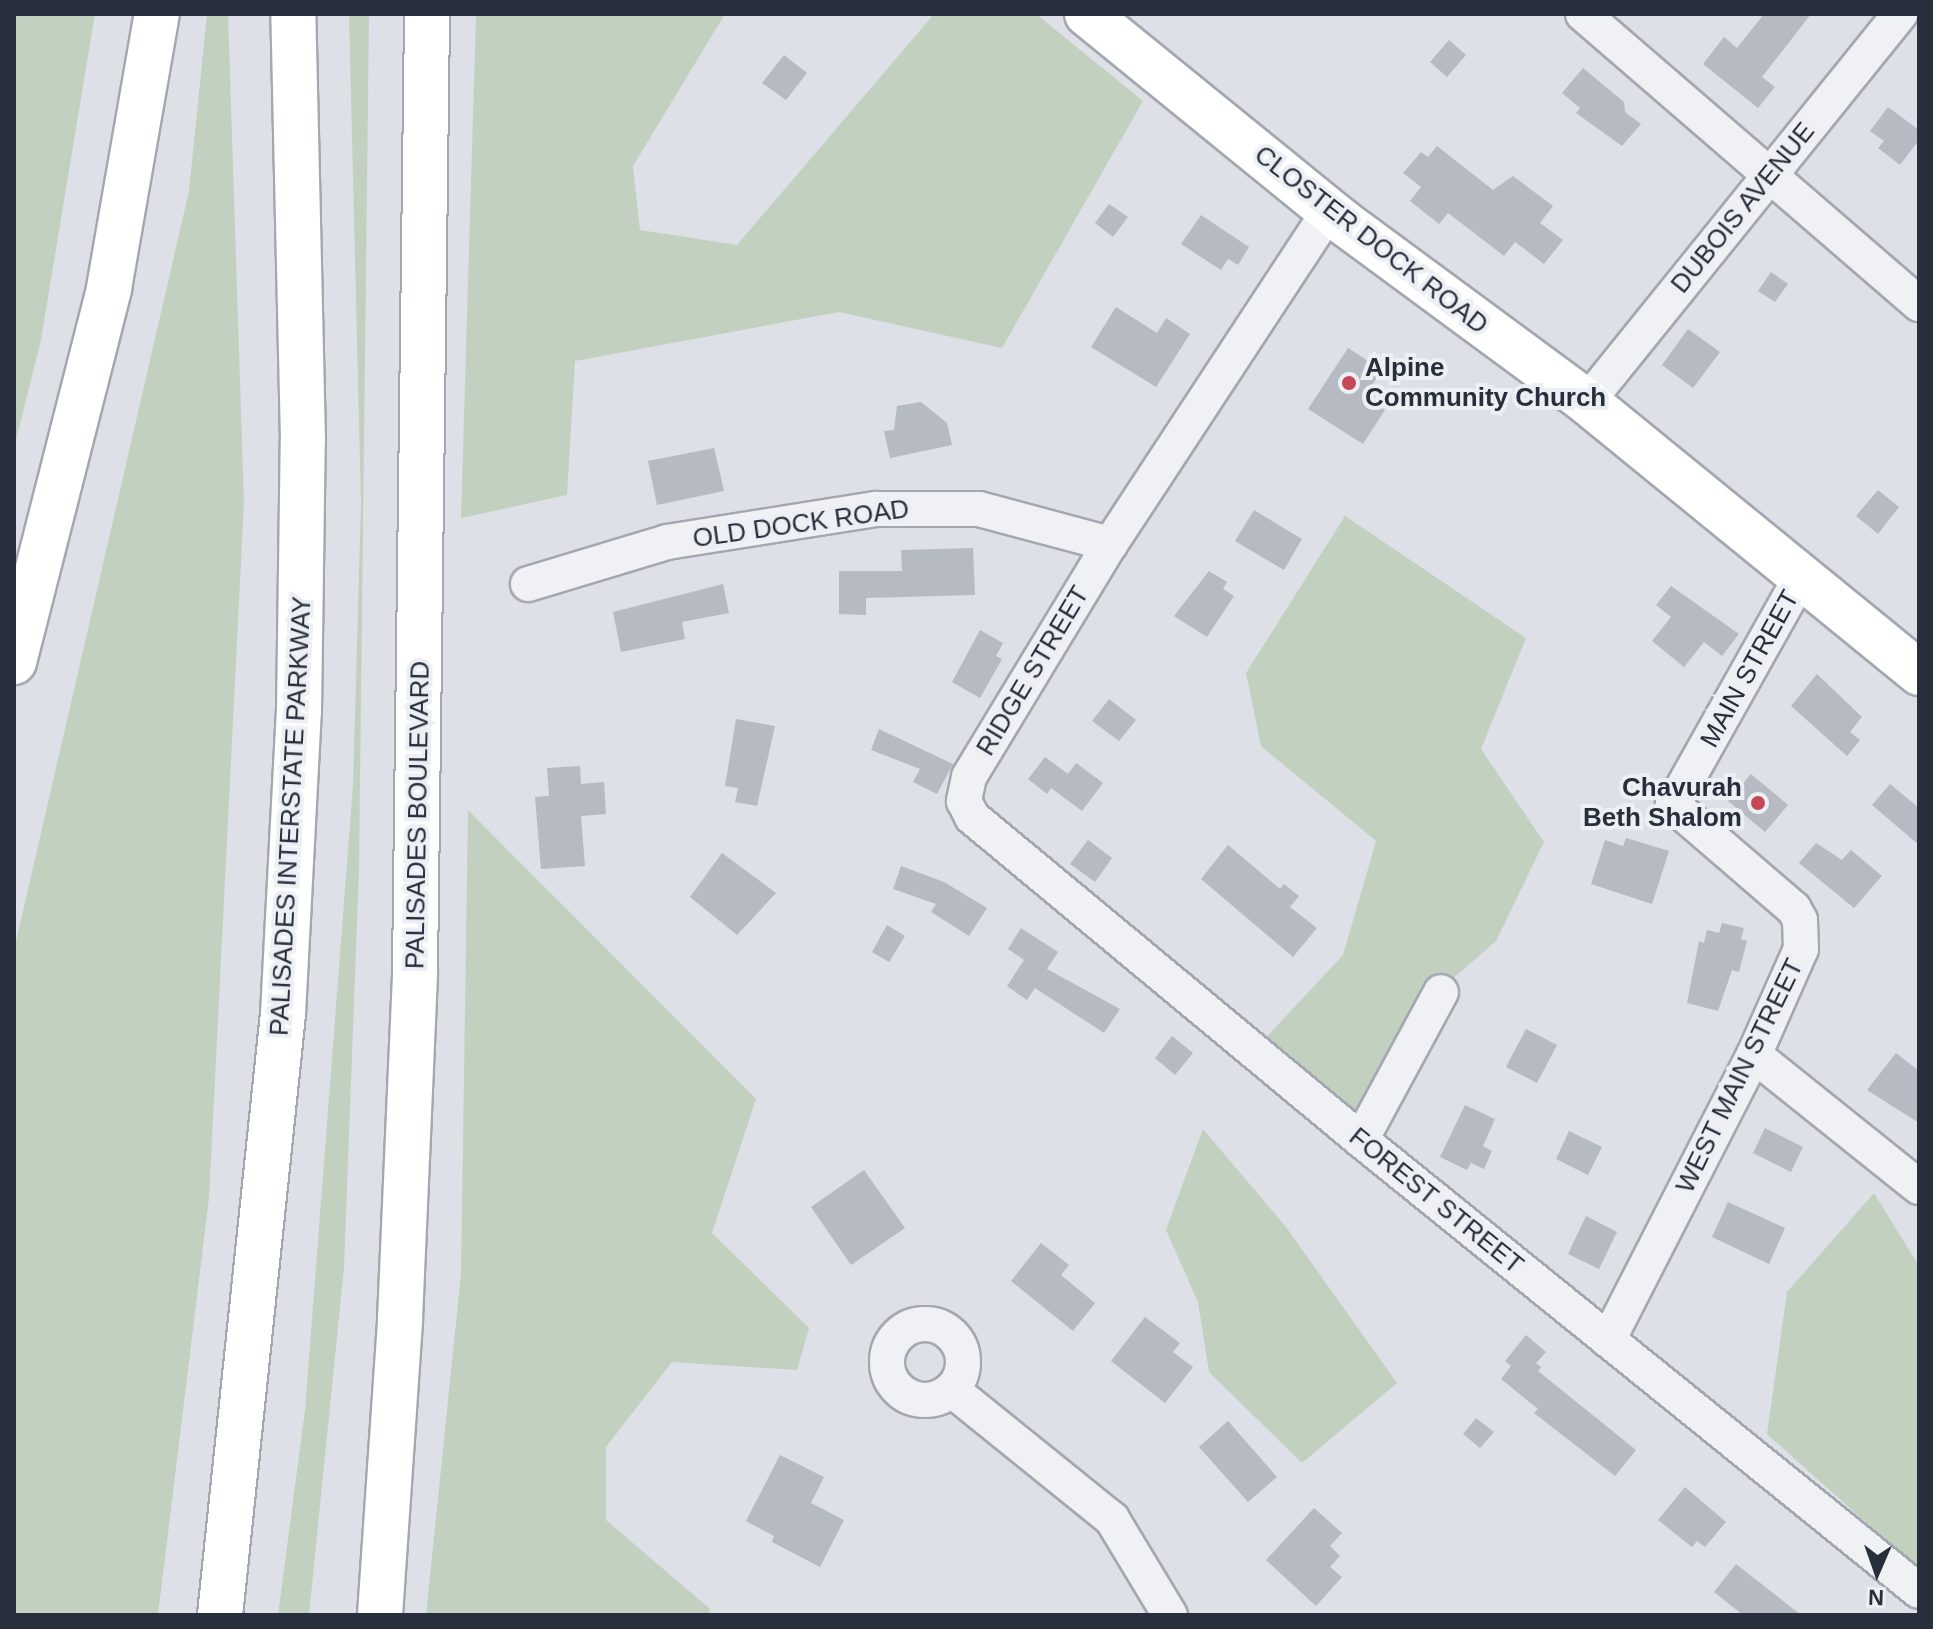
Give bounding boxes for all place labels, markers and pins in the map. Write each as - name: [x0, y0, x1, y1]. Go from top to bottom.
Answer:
- place label: Alpine Community Church: [1365, 352, 1606, 414]
- marker: Alpine Community Church: [1340, 374, 1358, 392]
- place label: Chavurah Beth Shalom: [1583, 772, 1742, 834]
- marker: Chavurah Beth Shalom: [1749, 794, 1767, 812]

